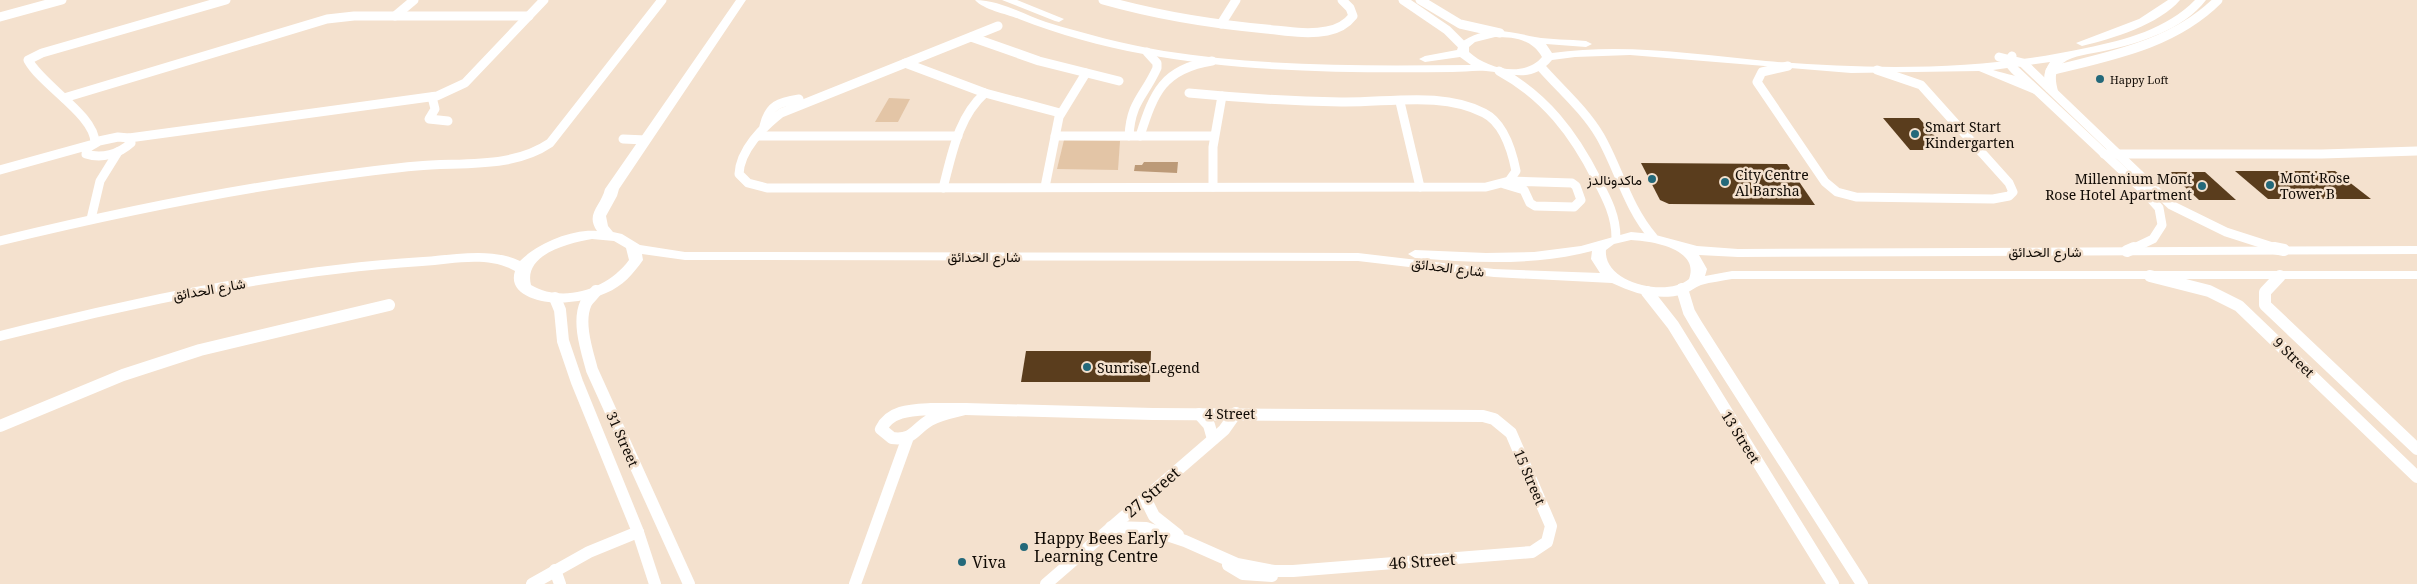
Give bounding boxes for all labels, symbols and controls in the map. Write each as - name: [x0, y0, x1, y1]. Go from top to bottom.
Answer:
- place label: Happy Loft: [2110, 72, 2169, 87]
- marker: Happy Loft: [2094, 73, 2106, 85]
- place label: Smart Start Kindergarten: [1925, 117, 2014, 152]
- marker: Smart Start Kindergarten: [1909, 128, 1921, 140]
- place label: City Centre Al Barsha: [1735, 165, 1809, 200]
- place label: Mont Rose Tower B: [2280, 168, 2350, 203]
- place label: Millennium Mont Rose Hotel Apartment: [2045, 169, 2192, 204]
- place label: ماكدونالدز: [1586, 170, 1642, 189]
- marker: ماكدونالدز: [1646, 173, 1658, 185]
- marker: City Centre Al Barsha: [1719, 176, 1731, 188]
- marker: Mont Rose Tower B: [2264, 179, 2276, 191]
- marker: Millennium Mont Rose Hotel Apartment: [2196, 180, 2208, 192]
- street label: شارع الحدائق: [2008, 242, 2082, 263]
- street label: شارع الحدائق: [947, 247, 1021, 268]
- street label: شارع الحدائق: [1410, 253, 1486, 283]
- street label: شارع الحدائق: [171, 273, 247, 307]
- street label: 9 Street: [2269, 333, 2319, 381]
- place label: Sunrise Legend: [1097, 358, 1200, 377]
- marker: Sunrise Legend: [1081, 361, 1093, 373]
- street label: 4 Street: [1205, 404, 1255, 423]
- street label: 13 Street: [1717, 407, 1765, 467]
- street label: 31 Street: [602, 408, 644, 470]
- street label: 15 Street: [1510, 446, 1550, 508]
- street label: 27 Street: [1120, 462, 1185, 522]
- place label: Happy Bees Early Learning Centre: [1034, 527, 1169, 567]
- marker: Happy Bees Early Learning Centre: [1018, 541, 1030, 553]
- street label: 46 Street: [1388, 548, 1456, 574]
- place label: Viva: [972, 551, 1006, 573]
- marker: Viva: [956, 556, 968, 568]

